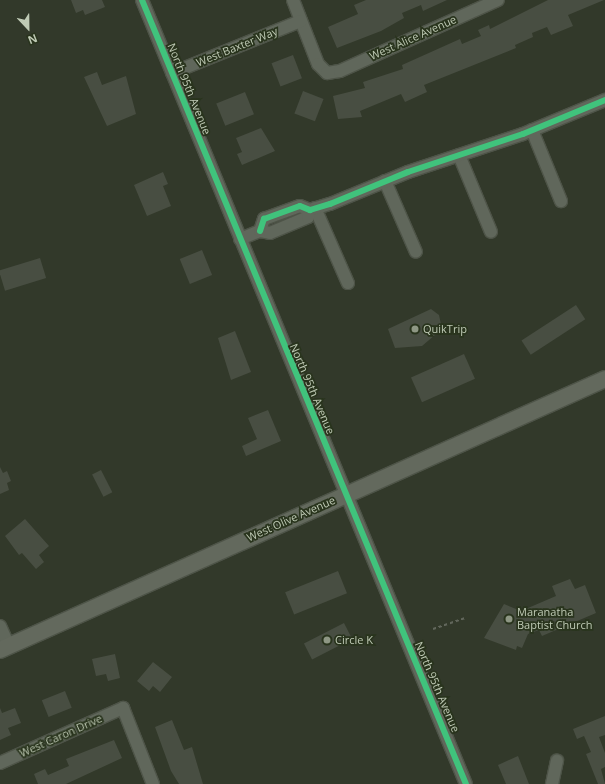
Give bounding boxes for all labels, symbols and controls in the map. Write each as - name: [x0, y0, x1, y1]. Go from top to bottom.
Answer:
- north arrow: [8, 8, 48, 48]
- street label: West Alice Avenue: [368, 13, 458, 63]
- street label: West Baxter Way: [194, 25, 280, 69]
- text: N: [26, 31, 40, 48]
- street label: North 95th Avenue: [165, 41, 213, 137]
- place label: QuikTrip: [423, 322, 467, 336]
- marker: QuikTrip: [410, 324, 420, 334]
- street label: North 95th Avenue: [287, 342, 337, 436]
- street label: West Olive Avenue: [245, 494, 337, 544]
- place label: Maranatha Baptist Church: [517, 606, 593, 632]
- marker: Maranatha Baptist Church: [504, 614, 514, 624]
- place label: Circle K: [335, 633, 373, 647]
- marker: Circle K: [322, 635, 332, 645]
- street label: North 95th Avenue: [412, 640, 462, 734]
- street label: West Caron Drive: [18, 712, 104, 760]

